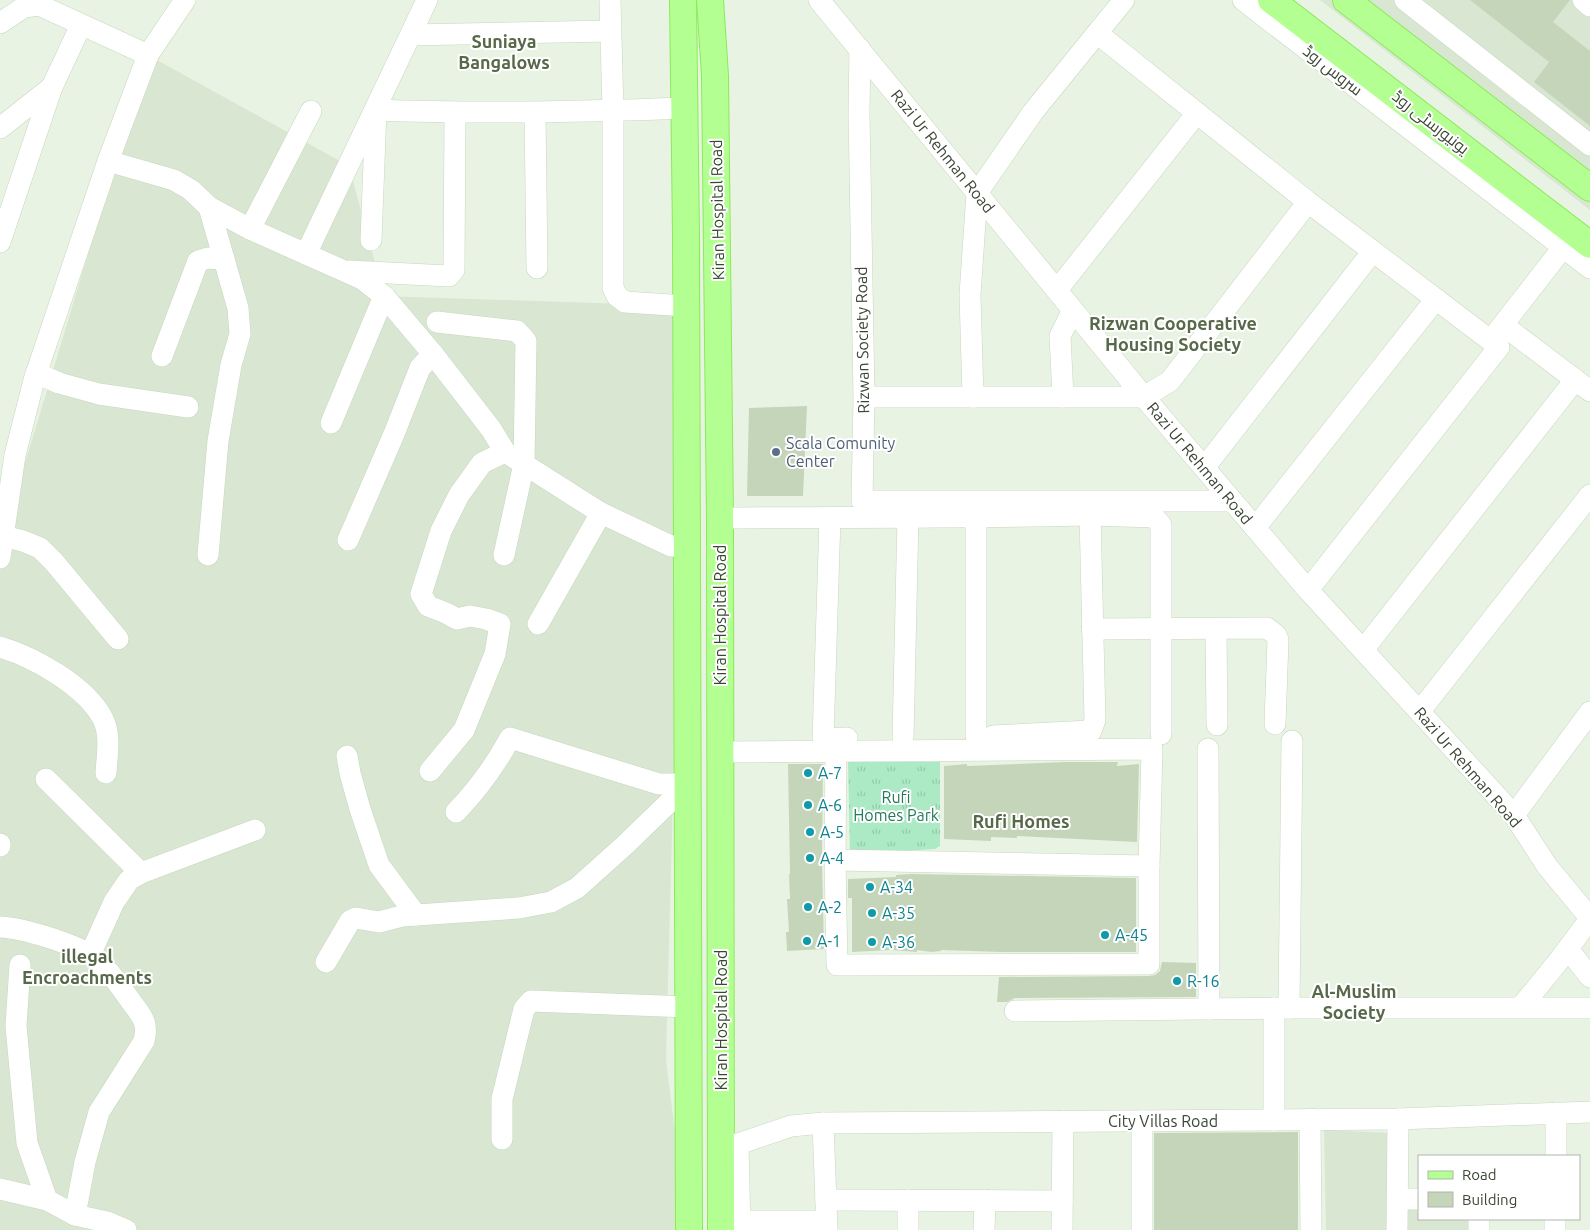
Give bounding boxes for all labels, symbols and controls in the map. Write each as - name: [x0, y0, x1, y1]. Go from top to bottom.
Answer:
- district label: Suniaya Bangalows: [458, 31, 550, 72]
- street label: سروس روڈ: [1299, 41, 1366, 100]
- street label: Razi Ur Rehman Road: [888, 86, 998, 216]
- street label: یونیورسٹی روڈ: [1388, 86, 1473, 160]
- street label: Kiran Hospital Road: [707, 139, 727, 281]
- street label: Rizwan Society Road: [852, 266, 872, 414]
- district label: Rizwan Cooperative Housing Society: [1089, 313, 1257, 354]
- street label: Razi Ur Rehman Road: [1144, 398, 1256, 528]
- place label: Scala Comunity Center: [786, 434, 896, 470]
- marker: Scala Comunity Center: [770, 446, 782, 458]
- street label: Kiran Hospital Road: [711, 545, 729, 685]
- street label: Razi Ur Rehman Road: [1411, 703, 1525, 831]
- place label: A-7: [818, 764, 842, 782]
- marker: A-7: [802, 767, 814, 779]
- park label: Rufi Homes Park: [853, 788, 939, 824]
- place label: A-6: [818, 796, 842, 814]
- marker: A-6: [802, 799, 814, 811]
- district label: Rufi Homes: [972, 811, 1070, 831]
- place label: A-5: [820, 823, 844, 841]
- marker: A-5: [804, 826, 816, 838]
- place label: A-4: [820, 849, 844, 867]
- marker: A-4: [804, 852, 816, 864]
- place label: A-34: [880, 878, 913, 896]
- marker: A-34: [864, 881, 876, 893]
- place label: A-2: [818, 898, 842, 916]
- marker: A-2: [802, 901, 814, 913]
- place label: A-35: [882, 904, 915, 922]
- marker: A-35: [866, 907, 878, 919]
- place label: A-45: [1115, 926, 1148, 944]
- marker: A-45: [1099, 929, 1111, 941]
- place label: A-1: [817, 932, 841, 950]
- place label: A-36: [882, 933, 915, 951]
- marker: A-1: [801, 935, 813, 947]
- marker: A-36: [866, 936, 878, 948]
- district label: illegal Encroachments: [22, 946, 152, 987]
- street label: Kiran Hospital Road: [712, 950, 730, 1090]
- place label: R-16: [1187, 972, 1220, 990]
- marker: R-16: [1171, 975, 1183, 987]
- district label: Al-Muslim Society: [1311, 981, 1397, 1022]
- street label: City Villas Road: [1108, 1112, 1218, 1130]
- legend: [1418, 1155, 1580, 1220]
- text: Road: [1462, 1166, 1497, 1183]
- text: Building: [1462, 1191, 1517, 1208]

